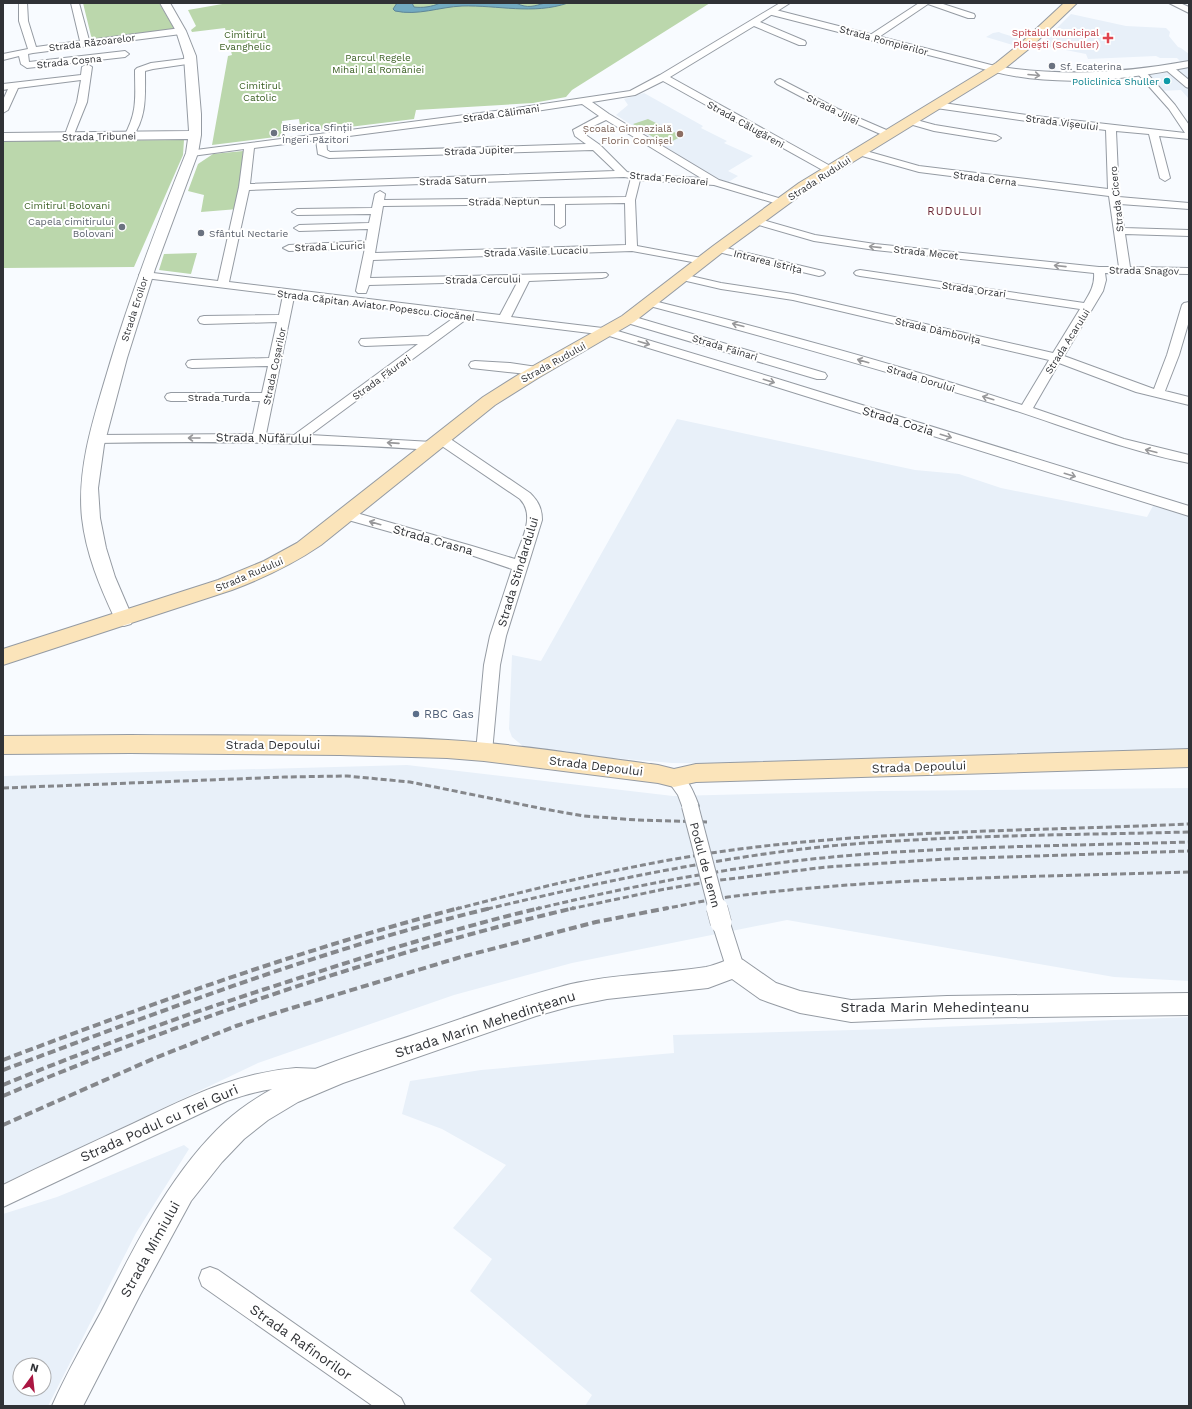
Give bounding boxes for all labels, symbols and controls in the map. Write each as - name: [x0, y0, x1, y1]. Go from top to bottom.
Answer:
- street label: Strada Pompierilor: [838, 23, 929, 58]
- place label: Spitalul Municipal Ploiești (Schuller): [1012, 27, 1099, 50]
- park label: Cimitirul Evanghelic: [219, 29, 271, 52]
- street label: Strada Răzoarelor: [48, 32, 136, 53]
- marker: Spitalul Municipal Ploiești (Schuller): [1102, 32, 1114, 44]
- park label: Parcul Regele Mihai I al României: [332, 52, 424, 75]
- street label: Strada Coșna: [36, 53, 102, 70]
- marker: Sf. Ecaterina: [1047, 61, 1057, 71]
- place label: Sf. Ecaterina: [1060, 61, 1122, 72]
- one-way arrow: [1027, 72, 1040, 79]
- place label: Policlinica Shuller: [1072, 76, 1159, 87]
- marker: Policlinica Shuller: [1162, 76, 1172, 86]
- park label: Cimitirul Catolic: [239, 80, 281, 103]
- street label: Strada Jijiei: [805, 92, 861, 127]
- street label: Strada Călugăreni: [705, 99, 786, 150]
- street label: Strada Călimani: [462, 103, 540, 124]
- street label: Strada Vișeului: [1025, 113, 1099, 132]
- place label: Biserica Sfinții Îngeri Păzitori: [281, 122, 352, 145]
- place label: Școala Gimnazială Florin Comișel: [583, 123, 672, 146]
- marker: Biserica Sfinții Îngeri Păzitori: [269, 128, 279, 138]
- marker: Școala Gimnazială Florin Comișel: [675, 129, 685, 139]
- street label: Strada Tribunei: [62, 130, 136, 143]
- street label: Strada Jupiter: [444, 144, 514, 157]
- street label: Strada Rudului: [786, 154, 853, 203]
- street label: Strada Cicero: [1108, 165, 1125, 232]
- street label: Strada Cerna: [953, 169, 1018, 188]
- street label: Strada Fecioarei: [629, 170, 709, 187]
- street label: Strada Saturn: [419, 174, 487, 187]
- street label: Strada Neptun: [468, 195, 540, 208]
- park label: Cimitirul Bolovani: [24, 200, 110, 211]
- district label: RUDULUI: [927, 205, 983, 218]
- place label: Capela cimitirului Bolovani: [28, 216, 114, 239]
- marker: Capela cimitirului Bolovani: [117, 222, 127, 232]
- marker: Sfântul Nectarie: [196, 228, 206, 238]
- place label: Sfântul Nectarie: [209, 228, 289, 239]
- street label: Strada Licurici: [294, 240, 366, 253]
- one-way arrow: [869, 243, 882, 250]
- street label: Strada Vasile Lucaciu: [484, 244, 588, 259]
- street label: Strada Mecet: [893, 244, 960, 261]
- street label: Intrarea Istrița: [732, 248, 804, 275]
- one-way arrow: [1054, 263, 1067, 270]
- street label: Strada Snagov: [1109, 264, 1180, 277]
- street label: Strada Cercului: [445, 273, 521, 286]
- street label: Strada Eroilor: [119, 275, 150, 343]
- street label: Strada Orzari: [941, 280, 1007, 299]
- street label: Strada Căpitan Aviator Popescu Ciocănel: [276, 288, 475, 323]
- street label: Strada Acarului: [1043, 307, 1092, 376]
- street label: Strada Dâmbovița: [894, 315, 982, 346]
- one-way arrow: [732, 321, 745, 329]
- street label: Strada Coșarilor: [261, 326, 288, 406]
- street label: Strada Făinari: [691, 332, 759, 363]
- street label: Strada Rudului: [519, 340, 588, 385]
- one-way arrow: [638, 340, 651, 347]
- street label: Strada Făurari: [350, 353, 412, 402]
- one-way arrow: [857, 357, 870, 364]
- street label: Strada Dorului: [885, 363, 956, 394]
- one-way arrow: [762, 378, 775, 385]
- street label: Strada Turda: [188, 392, 251, 403]
- one-way arrow: [981, 394, 994, 401]
- street label: Strada Cozia: [861, 403, 936, 439]
- street label: Strada Nufărului: [216, 430, 312, 446]
- one-way arrow: [940, 433, 953, 440]
- one-way arrow: [188, 434, 201, 442]
- one-way arrow: [387, 439, 400, 446]
- one-way arrow: [1145, 447, 1158, 454]
- one-way arrow: [1064, 472, 1077, 479]
- street label: Strada Stindardului: [495, 515, 541, 629]
- one-way arrow: [369, 519, 382, 526]
- street label: Strada Crasna: [391, 522, 475, 558]
- street label: Strada Rudului: [214, 555, 285, 594]
- place label: RBC Gas: [424, 707, 474, 721]
- marker: RBC Gas: [411, 709, 421, 719]
- street label: Strada Depoului: [226, 738, 320, 752]
- street label: Strada Depoului: [548, 753, 644, 779]
- street label: Strada Depoului: [872, 758, 966, 776]
- street label: Podul de Lemn: [687, 821, 723, 909]
- street label: Strada Marin Mehedințeanu: [393, 987, 578, 1062]
- street label: Strada Marin Mehedințeanu: [840, 999, 1030, 1016]
- street label: Strada Podul cu Trei Guri: [78, 1081, 240, 1165]
- street label: Strada Mimiului: [117, 1198, 183, 1300]
- street label: Strada Rafinorilor: [247, 1301, 355, 1383]
- north arrow: [12, 1357, 52, 1397]
- text: N: [29, 1360, 40, 1375]

